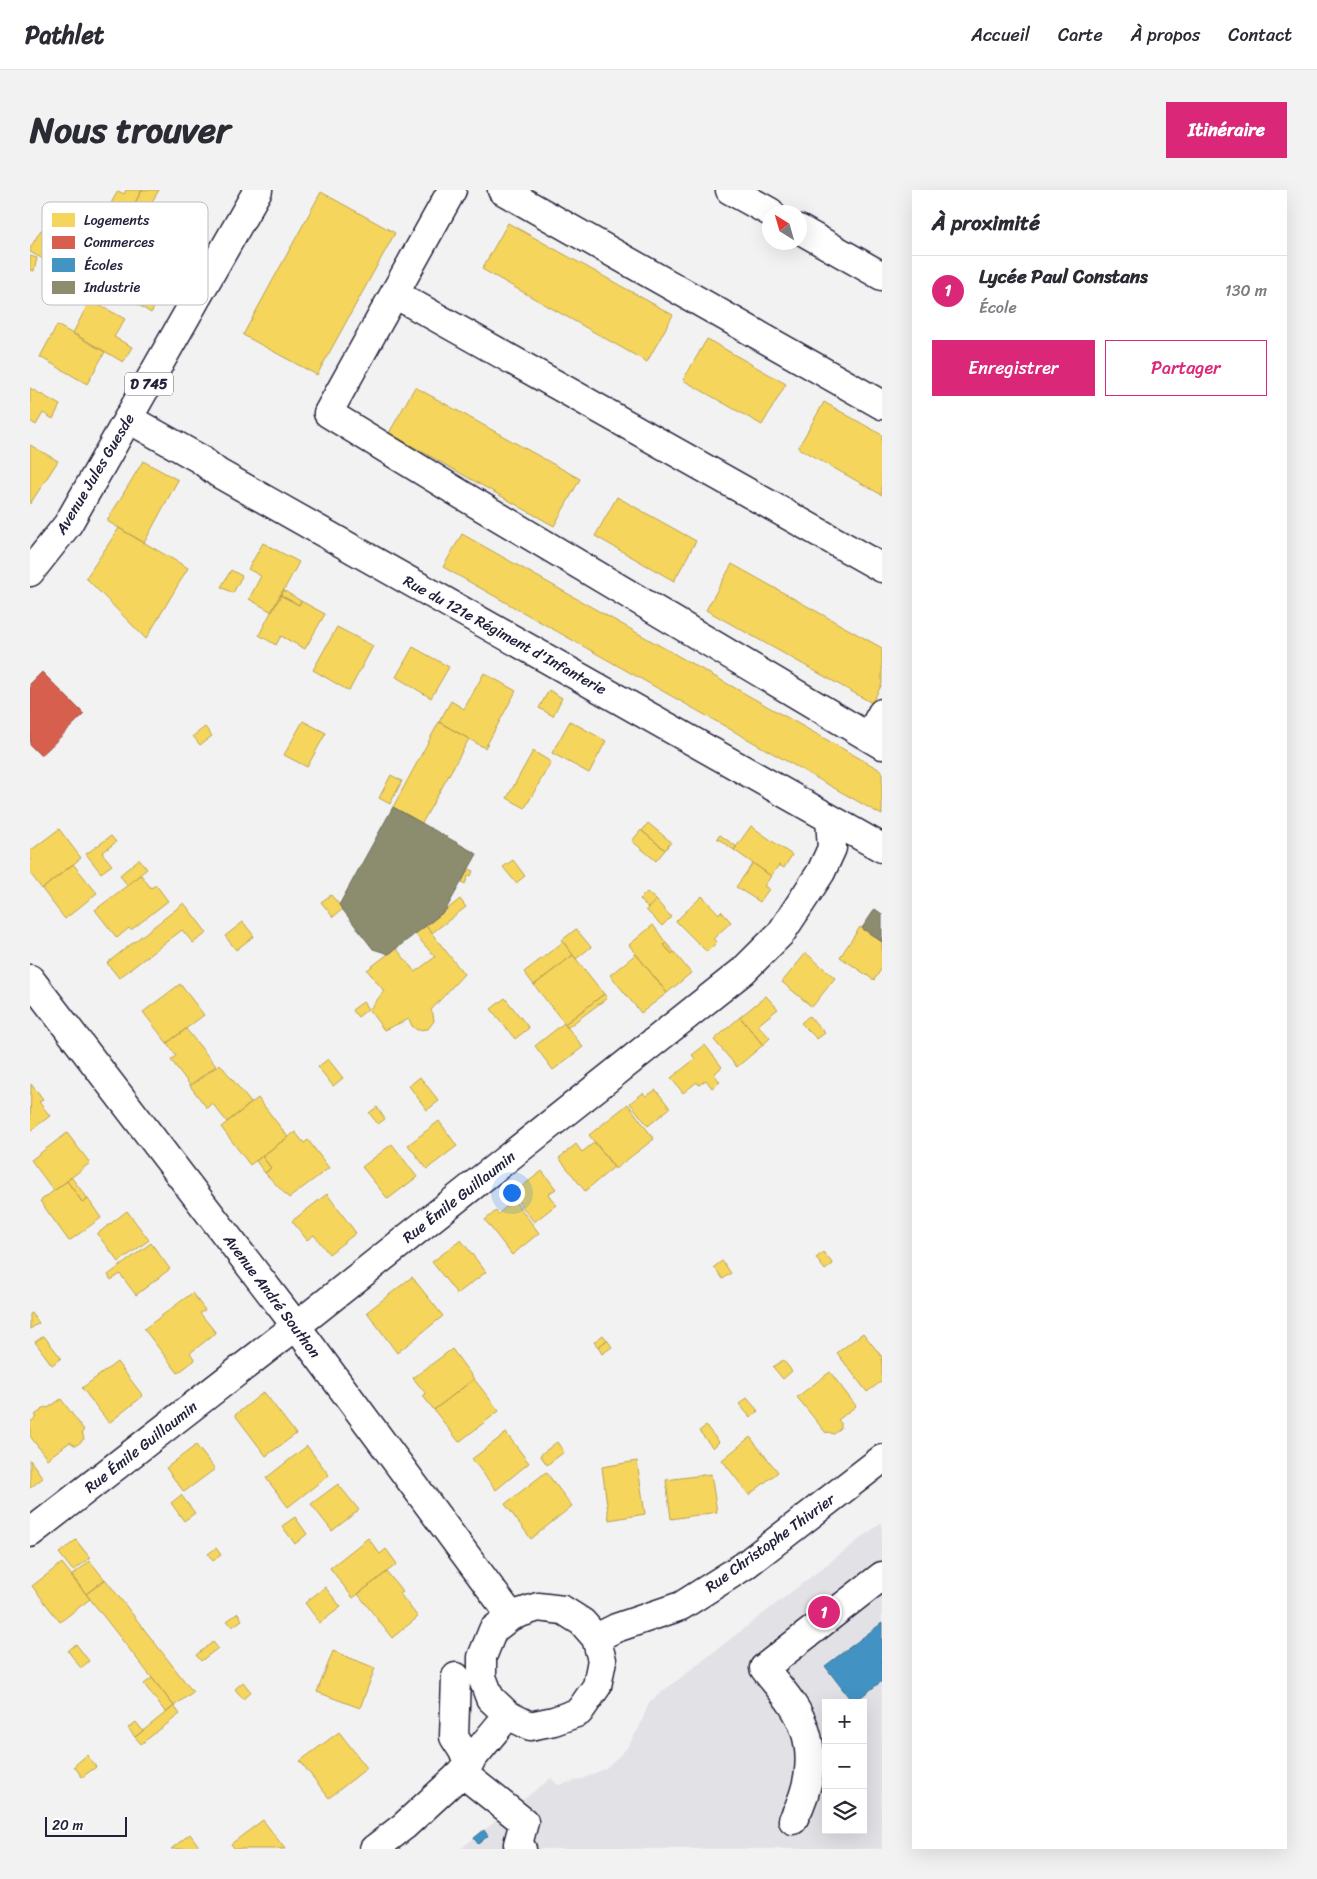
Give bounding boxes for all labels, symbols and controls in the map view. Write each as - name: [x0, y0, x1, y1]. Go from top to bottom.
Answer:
- text: Pathlet: [25, 14, 104, 56]
- text: Accueil: [971, 19, 1030, 51]
- text: Carte: [1058, 19, 1103, 51]
- text: À propos: [1131, 19, 1200, 51]
- text: Contact: [1228, 19, 1292, 51]
- text: Nous trouver: [30, 99, 230, 161]
- button: Itinéraire: [1166, 102, 1287, 158]
- legend: [42, 202, 208, 305]
- text: À proximité: [932, 204, 1040, 242]
- north arrow: [762, 205, 807, 250]
- text: Logements: [84, 208, 150, 233]
- text: Commerces: [84, 230, 155, 255]
- text: Écoles: [84, 253, 123, 278]
- text: Lycée Paul Constans: [979, 260, 1148, 293]
- text: Industrie: [83, 275, 140, 300]
- text: 1: [945, 276, 951, 305]
- text: 130 m: [1225, 276, 1267, 305]
- text: École: [979, 293, 1017, 322]
- button: Enregistrer: [932, 340, 1095, 396]
- button: Partager: [1105, 340, 1267, 396]
- road number: D 745: [125, 372, 173, 395]
- street label: Avenue Jules Guesde: [48, 408, 142, 540]
- street label: Rue du 121e Régiment d'Infanterie: [398, 568, 612, 702]
- street label: Rue Émile Guillaumin: [397, 1144, 521, 1250]
- your location: [499, 1180, 525, 1206]
- street label: Avenue André Southon: [216, 1228, 327, 1364]
- street label: Rue Émile Guillaumin: [79, 1394, 203, 1500]
- street label: Rue Christophe Thivrier: [699, 1486, 841, 1599]
- pin: 1: [808, 1593, 840, 1631]
- map controls: [822, 1699, 867, 1834]
- button: +: [822, 1699, 867, 1744]
- button: −: [822, 1744, 867, 1789]
- button: layers: [822, 1789, 867, 1834]
- text: 20 m: [52, 1813, 83, 1838]
- scale bar: [45, 1814, 128, 1837]

